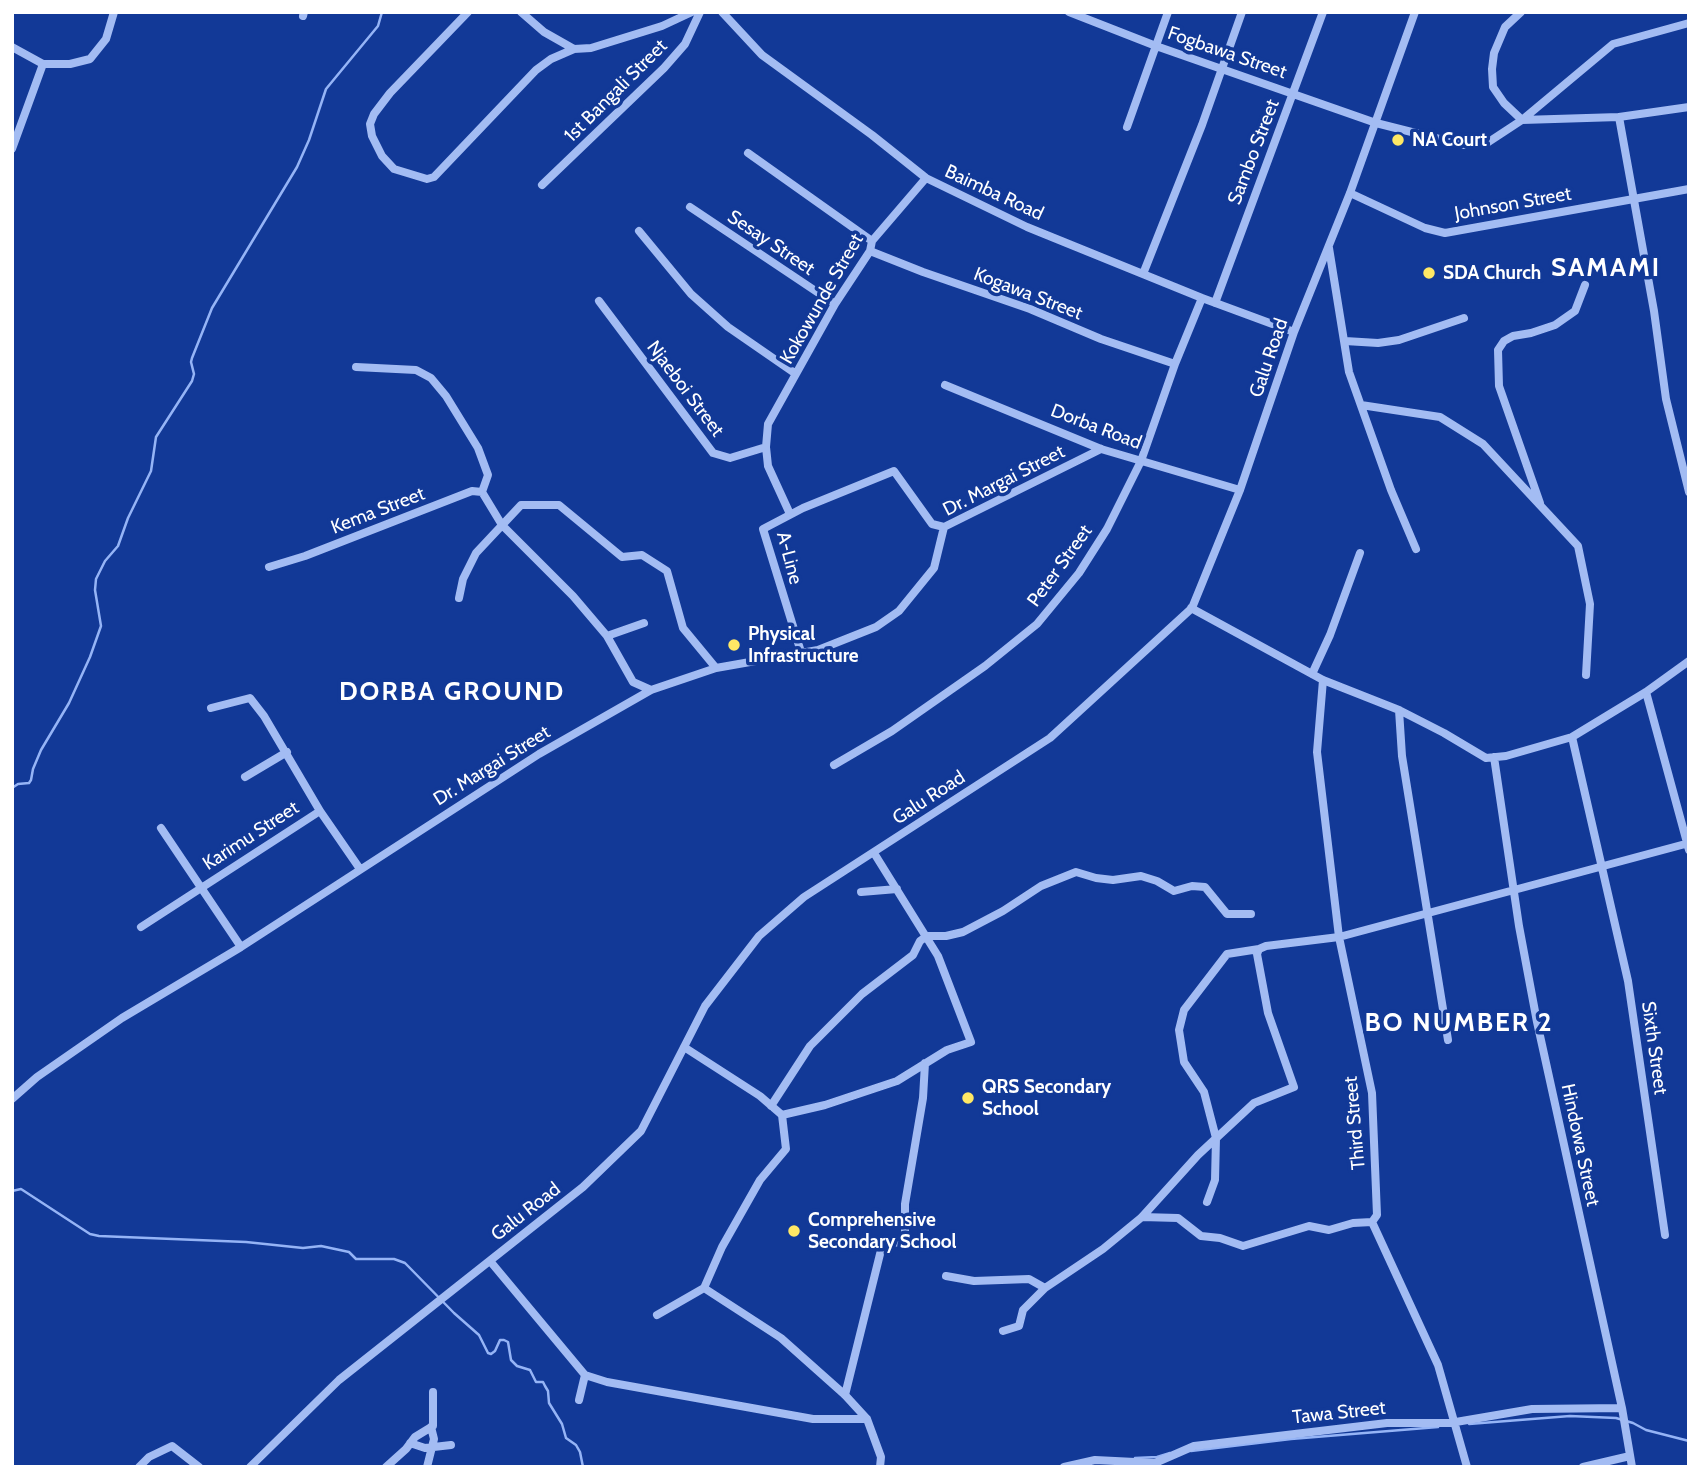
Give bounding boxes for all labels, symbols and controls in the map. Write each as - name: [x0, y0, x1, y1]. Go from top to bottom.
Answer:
- street label: Fogbawa Street: [1164, 22, 1290, 84]
- street label: 1st Bangali Street: [560, 35, 672, 147]
- street label: Sambo Street: [1223, 96, 1285, 208]
- place label: NA Court: [1412, 129, 1487, 151]
- marker: NA Court: [1390, 132, 1406, 148]
- street label: Baimba Road: [941, 160, 1047, 226]
- street label: Johnson Street: [1453, 183, 1573, 225]
- street label: Sesay Street: [723, 206, 819, 280]
- street label: Kokowunde Street: [775, 230, 869, 368]
- district label: SAMAMI: [1552, 252, 1660, 284]
- place label: SDA Church: [1443, 262, 1541, 284]
- street label: Kogawa Street: [970, 263, 1086, 325]
- marker: SDA Church: [1421, 265, 1437, 281]
- street label: Galu Road: [1245, 316, 1293, 400]
- street label: Njaeboi Street: [642, 337, 728, 441]
- street label: Dorba Road: [1047, 399, 1145, 455]
- street label: Dr. Margai Street: [939, 441, 1069, 521]
- street label: Kema Street: [328, 483, 428, 539]
- street label: Peter Street: [1023, 521, 1097, 611]
- street label: A-Line: [771, 529, 807, 587]
- place label: Physical Infrastructure: [748, 623, 859, 667]
- marker: Physical Infrastructure: [726, 637, 742, 653]
- district label: DORBA GROUND: [340, 676, 564, 708]
- street label: Dr. Margai Street: [429, 721, 555, 811]
- street label: Galu Road: [888, 766, 970, 830]
- street label: Karimu Street: [199, 797, 303, 875]
- street label: Sixth Street: [1636, 1000, 1672, 1096]
- district label: BO NUMBER 2: [1366, 1007, 1552, 1039]
- street label: Third Street: [1340, 1075, 1370, 1171]
- place label: QRS Secondary School: [982, 1076, 1111, 1120]
- street label: Hindowa Street: [1556, 1082, 1604, 1208]
- marker: QRS Secondary School: [960, 1090, 976, 1106]
- street label: Galu Road: [487, 1178, 565, 1246]
- place label: Comprehensive Secondary School: [808, 1209, 957, 1253]
- marker: Comprehensive Secondary School: [786, 1223, 802, 1239]
- street label: Tawa Street: [1291, 1397, 1387, 1429]

